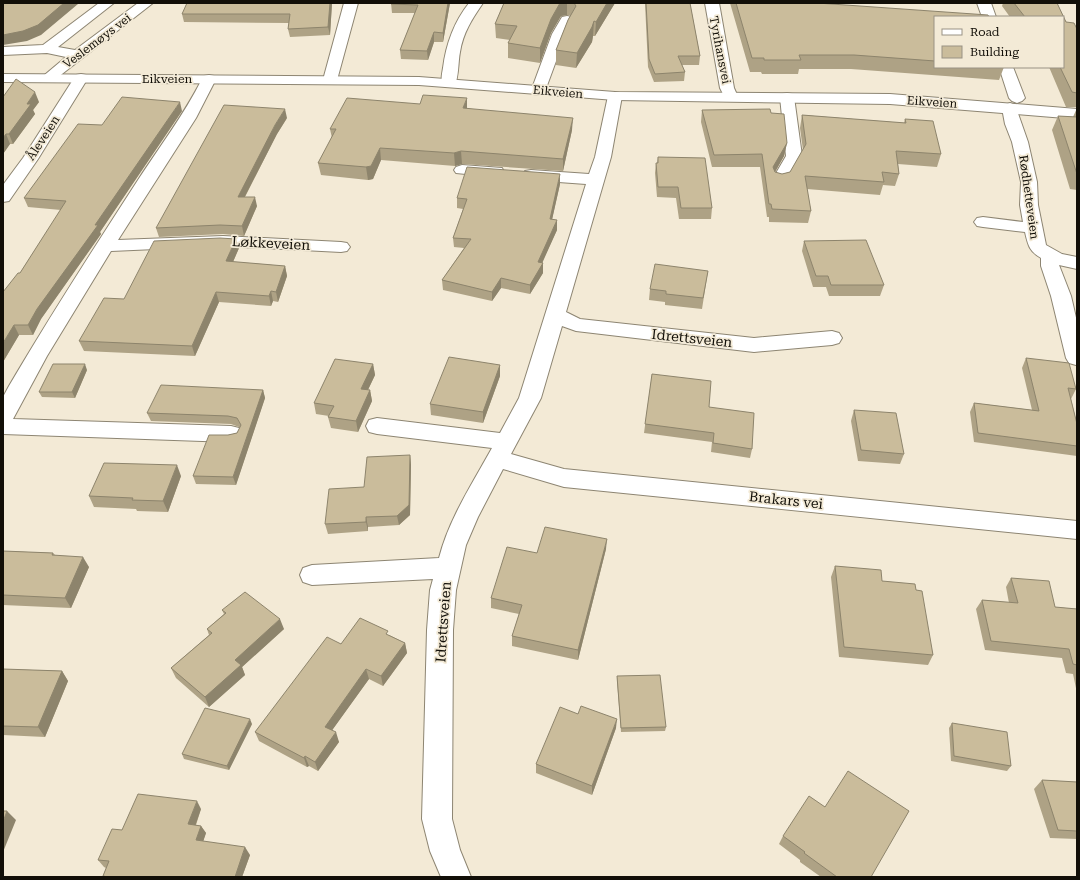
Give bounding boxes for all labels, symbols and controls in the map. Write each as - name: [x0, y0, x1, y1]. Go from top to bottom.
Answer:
- street label: Veslemøys vei: [60, 11, 134, 71]
- street label: Tyrihansvei: [707, 15, 733, 85]
- legend: [934, 16, 1064, 68]
- text: Road: [970, 25, 1000, 39]
- text: Building: [970, 45, 1019, 59]
- street label: Eikveien: [142, 72, 192, 86]
- street label: Eikveien: [532, 83, 584, 101]
- street label: Eikveien: [906, 93, 958, 111]
- street label: Åleveien: [23, 113, 63, 163]
- street label: Rødhetteveien: [1016, 154, 1042, 240]
- street label: Løkkeveien: [231, 233, 311, 253]
- street label: Idrettsveien: [651, 326, 733, 350]
- street label: Brakars vei: [748, 488, 824, 512]
- street label: Idrettsveien: [432, 581, 454, 663]

